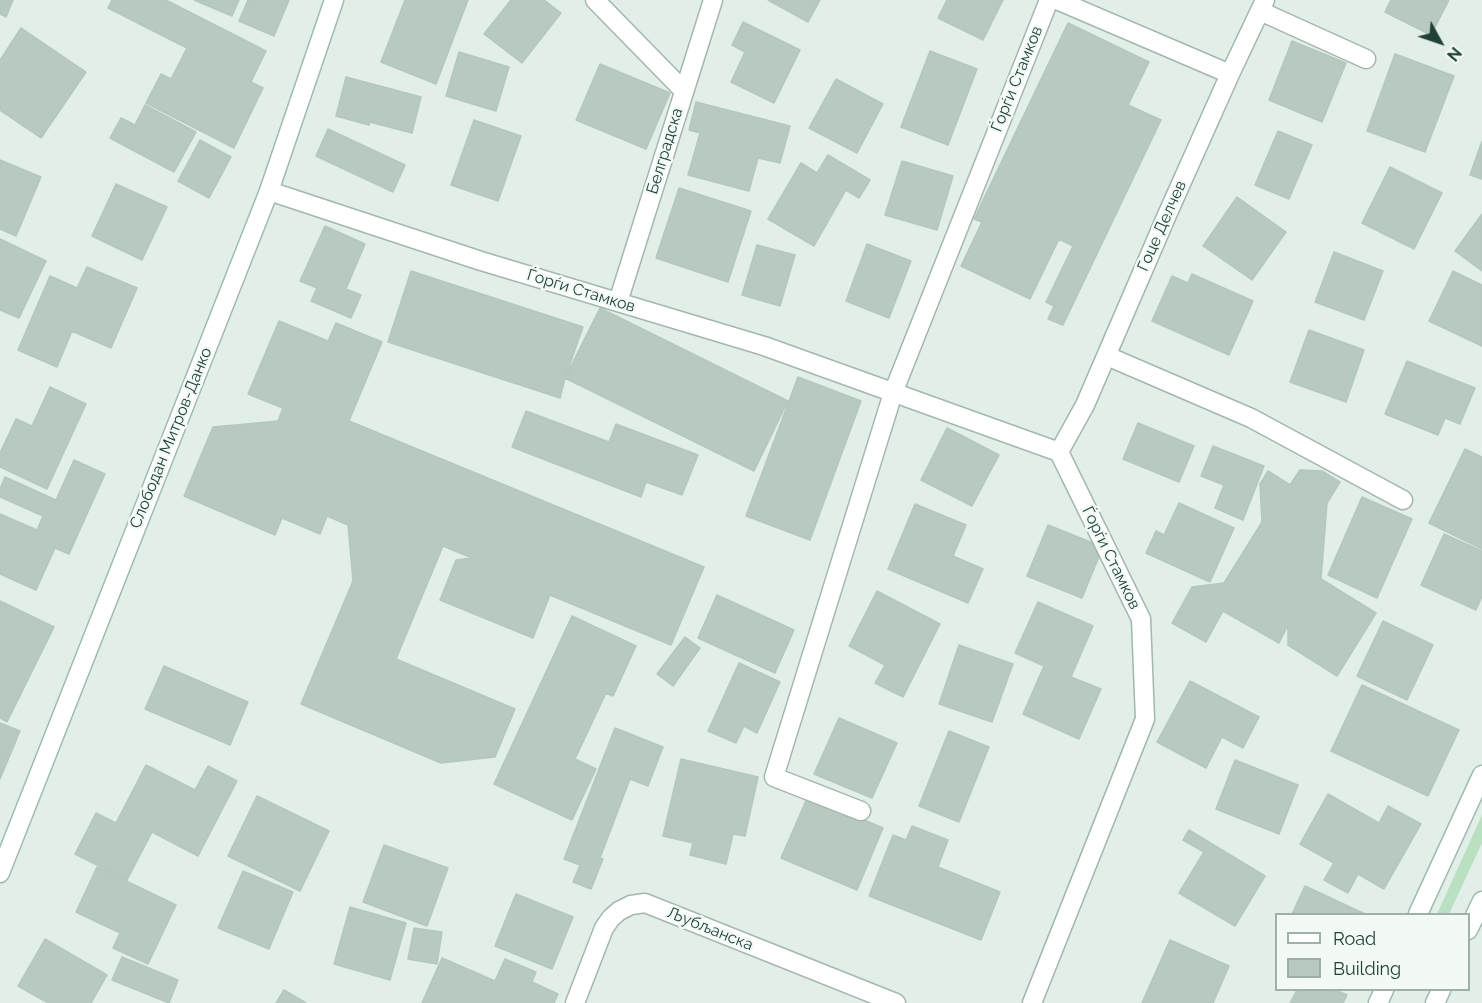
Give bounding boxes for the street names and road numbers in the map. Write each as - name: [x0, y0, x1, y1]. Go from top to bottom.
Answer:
- street label: Ѓорѓи Стамков: [987, 23, 1047, 135]
- street label: Белградска: [643, 106, 687, 196]
- street label: Гоце Делчев: [1133, 178, 1191, 274]
- street label: Ѓорѓи Стамков: [525, 265, 637, 317]
- street label: Слободан Митров-Данко: [126, 345, 216, 531]
- street label: Ѓорѓи Стамков: [1078, 503, 1144, 613]
- street label: Љубљанска: [664, 903, 756, 955]

